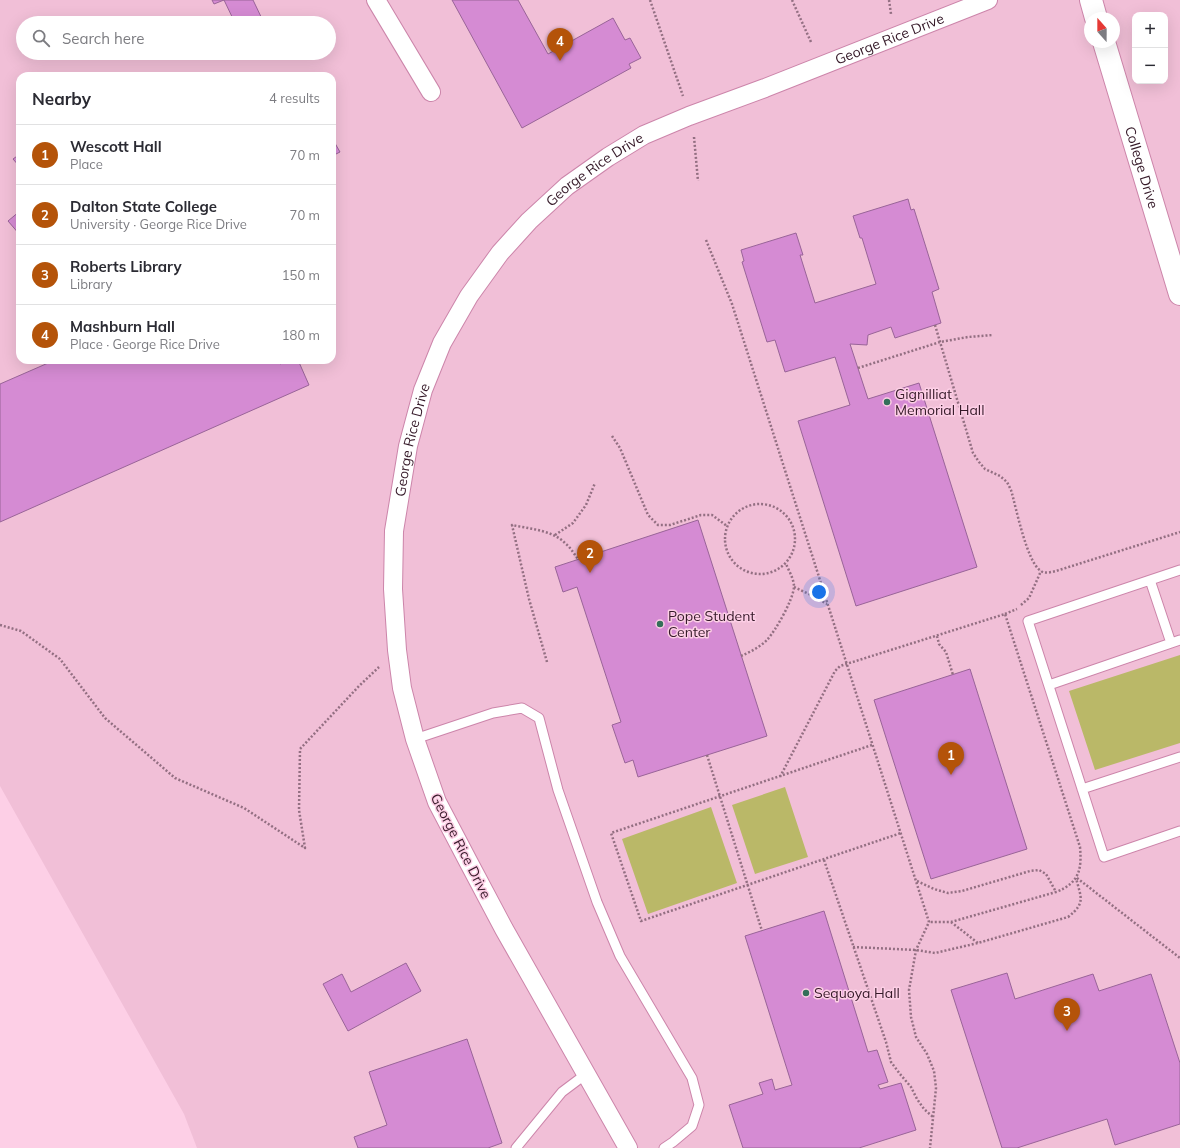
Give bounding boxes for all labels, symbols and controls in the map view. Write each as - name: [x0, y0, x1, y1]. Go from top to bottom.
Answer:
- street label: George Rice Drive: [832, 9, 947, 68]
- north arrow: [1084, 12, 1120, 48]
- map controls: [1132, 12, 1168, 84]
- button: +: [1132, 12, 1168, 48]
- search box: [16, 16, 336, 60]
- icon: search: [30, 27, 52, 49]
- pin: 4: [547, 28, 573, 61]
- text: Search here: [62, 29, 144, 48]
- button: −: [1132, 48, 1168, 84]
- text: Nearby: [32, 88, 91, 109]
- text: 4 results: [269, 90, 320, 106]
- street label: College Drive: [1121, 124, 1163, 211]
- street label: George Rice Drive: [542, 129, 646, 210]
- text: Wescott Hall: [70, 137, 162, 156]
- text: 1: [41, 147, 49, 163]
- text: 70 m: [290, 147, 320, 163]
- text: Place: [70, 156, 103, 172]
- text: Dalton State College: [70, 197, 217, 216]
- text: 2: [41, 207, 49, 223]
- text: 70 m: [290, 207, 320, 223]
- text: University · George Rice Drive: [70, 216, 247, 232]
- text: Roberts Library: [70, 257, 182, 276]
- text: 3: [41, 267, 49, 283]
- text: 150 m: [282, 267, 320, 283]
- text: Library: [70, 276, 112, 292]
- text: Mashburn Hall: [70, 317, 175, 336]
- text: 4: [41, 327, 49, 343]
- text: 180 m: [282, 327, 320, 343]
- text: Place · George Rice Drive: [70, 336, 220, 352]
- street label: George Rice Drive: [391, 381, 434, 498]
- place label: Gignilliat Memorial Hall: [895, 385, 985, 419]
- marker: Gignilliat Memorial Hall: [882, 397, 892, 407]
- pin: 2: [577, 540, 603, 573]
- your location: [809, 582, 829, 602]
- place label: Pope Student Center: [668, 607, 755, 641]
- marker: Pope Student Center: [655, 619, 665, 629]
- pin: 1: [938, 742, 964, 775]
- street label: George Rice Drive: [427, 790, 495, 902]
- place label: Sequoya Hall: [814, 984, 900, 1002]
- marker: Sequoya Hall: [801, 988, 811, 998]
- pin: 3: [1054, 998, 1080, 1031]

